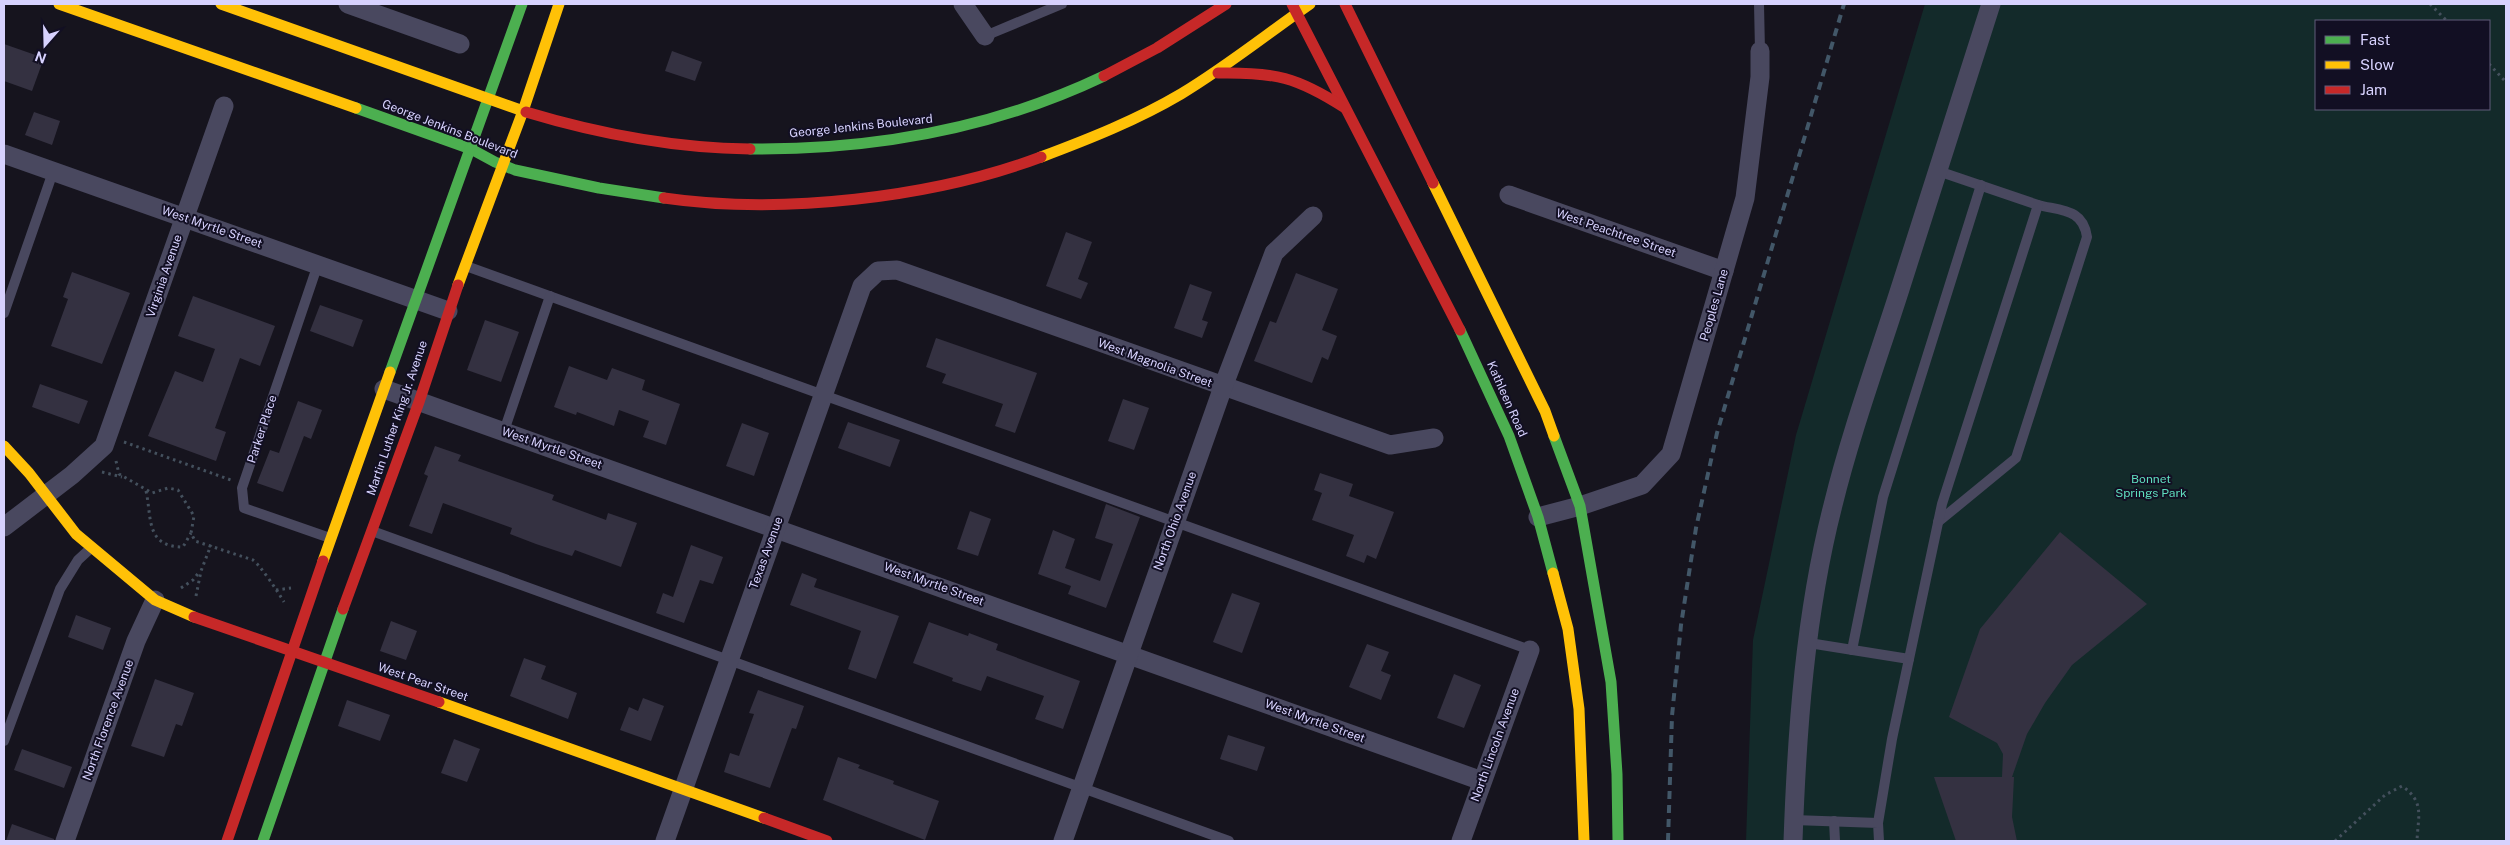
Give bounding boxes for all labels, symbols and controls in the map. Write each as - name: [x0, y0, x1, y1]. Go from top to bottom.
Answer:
- north arrow: [20, 20, 70, 70]
- legend: [2315, 20, 2490, 110]
- text: Fast: [2360, 31, 2390, 48]
- text: N: [33, 48, 48, 67]
- text: Slow: [2360, 56, 2395, 73]
- text: Jam: [2360, 81, 2387, 98]
- street label: George Jenkins Boulevard: [380, 97, 520, 161]
- street label: George Jenkins Boulevard: [789, 112, 933, 140]
- street label: West Myrtle Street: [160, 203, 264, 251]
- street label: West Peachtree Street: [1554, 206, 1678, 260]
- street label: Virginia Avenue: [143, 232, 185, 319]
- street label: Peoples Lane: [1697, 267, 1731, 343]
- street label: West Magnolia Street: [1096, 336, 1214, 390]
- street label: Martin Luther King Jr. Avenue: [364, 338, 430, 497]
- street label: Kathleen Road: [1484, 359, 1530, 439]
- street label: Parker Place: [244, 393, 280, 465]
- street label: West Myrtle Street: [500, 424, 604, 472]
- street label: North Ohio Avenue: [1151, 469, 1199, 572]
- park label: Bonnet Springs Park: [2115, 472, 2187, 500]
- street label: Texas Avenue: [746, 515, 786, 591]
- street label: West Myrtle Street: [882, 559, 986, 609]
- street label: North Florence Avenue: [80, 657, 136, 782]
- street label: West Pear Street: [376, 660, 470, 704]
- street label: North Lincoln Avenue: [1468, 686, 1522, 804]
- street label: West Myrtle Street: [1263, 696, 1367, 746]

